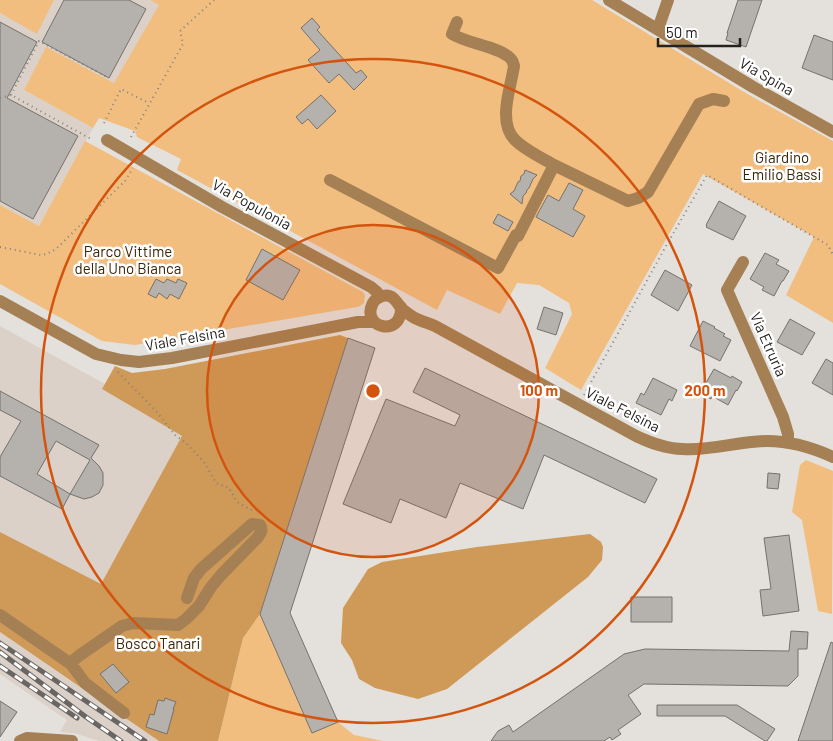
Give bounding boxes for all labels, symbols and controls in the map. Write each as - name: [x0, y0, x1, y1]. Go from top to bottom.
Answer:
- scale bar: [658, 15, 740, 47]
- text: 50 m: [666, 23, 698, 41]
- street label: Via Spina: [737, 53, 797, 99]
- park label: Giardino Emilio Bassi: [743, 148, 821, 183]
- street label: Via Populonia: [209, 175, 295, 233]
- park label: Parco Vittime della Uno Bianca: [75, 242, 181, 277]
- street label: Via Etruria: [747, 309, 791, 379]
- street label: Viale Felsina: [144, 322, 226, 354]
- text: 100 m: [520, 381, 558, 399]
- text: 200 m: [684, 381, 726, 399]
- centre of rings: [364, 382, 382, 400]
- street label: Viale Felsina: [583, 383, 663, 435]
- park label: Bosco Tanari: [116, 634, 200, 652]

